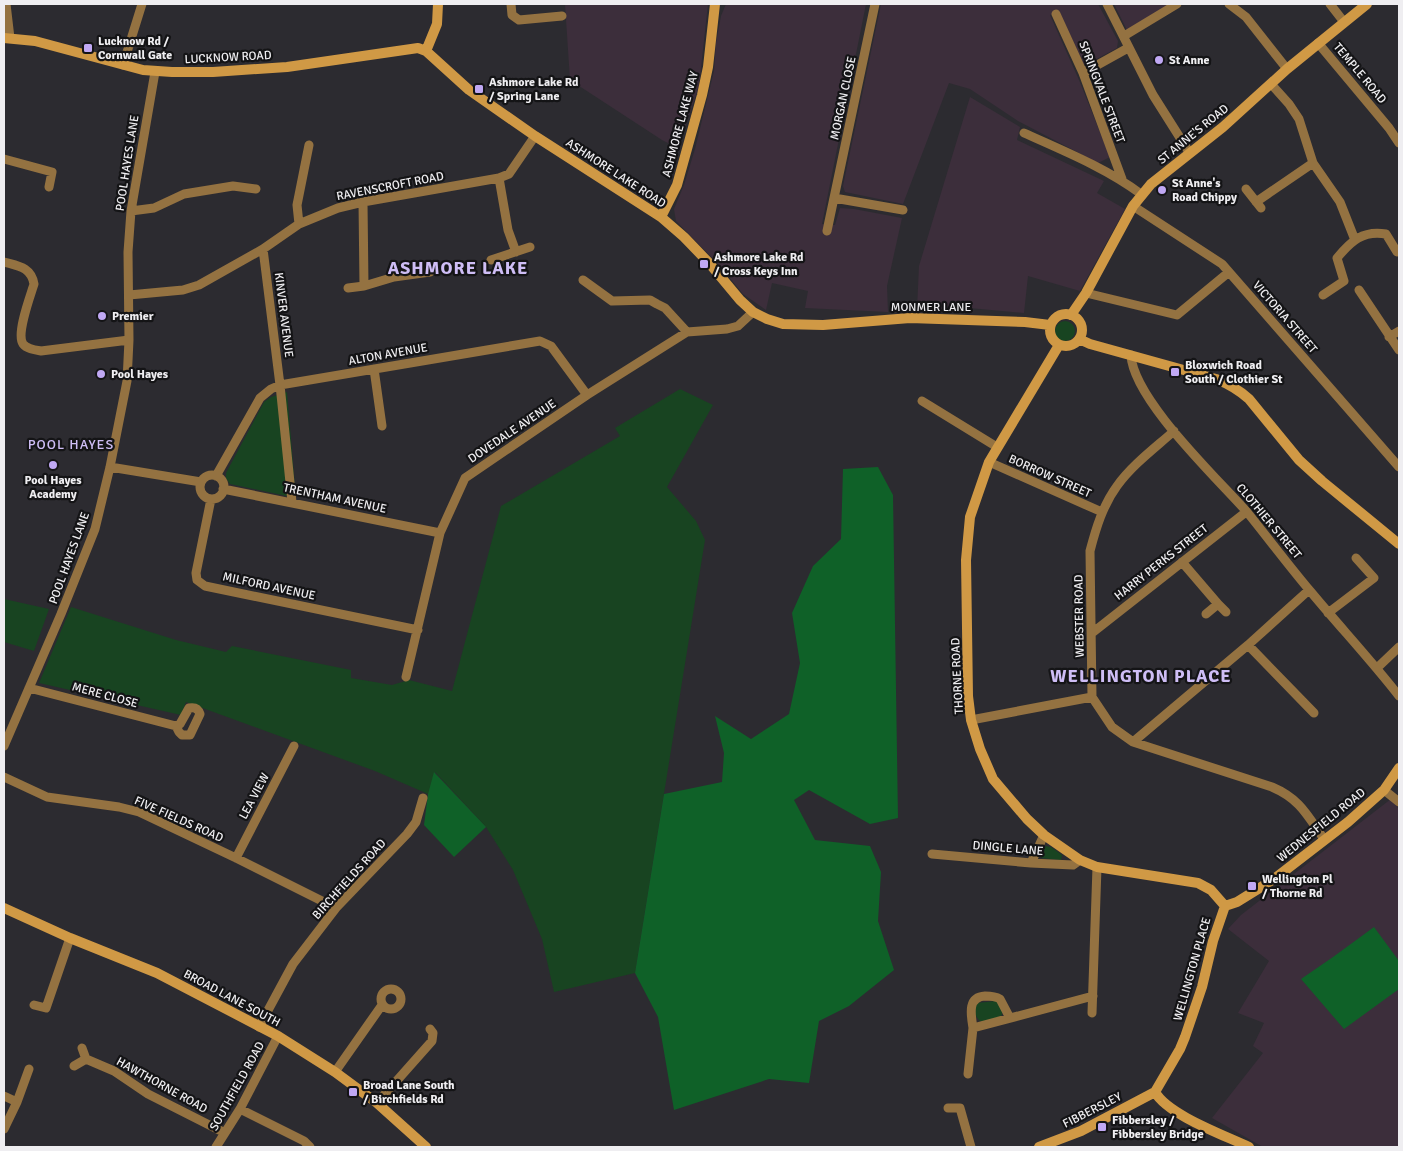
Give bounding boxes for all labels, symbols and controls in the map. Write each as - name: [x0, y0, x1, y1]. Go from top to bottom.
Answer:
- place label: Lucknow Rd / Cornwall Gate: [98, 34, 172, 63]
- street label: SPRINGVALE STREET: [1075, 39, 1128, 145]
- street label: TEMPLE ROAD: [1330, 40, 1389, 107]
- marker: Lucknow Rd / Cornwall Gate: [82, 42, 94, 54]
- street label: LUCKNOW ROAD: [184, 48, 272, 67]
- place label: St Anne: [1169, 53, 1210, 68]
- marker: St Anne: [1153, 54, 1165, 66]
- street label: MORGAN CLOSE: [827, 55, 860, 141]
- street label: ASHMORE LAKE WAY: [659, 70, 702, 179]
- place label: Ashmore Lake Rd / Spring Lane: [489, 75, 579, 104]
- marker: Ashmore Lake Rd / Spring Lane: [473, 83, 485, 95]
- street label: ST ANNE'S ROAD: [1155, 101, 1232, 168]
- street label: POOL HAYES LANE: [113, 114, 143, 212]
- street label: ASHMORE LAKE ROAD: [563, 135, 669, 211]
- street label: RAVENSCROFT ROAD: [335, 169, 445, 204]
- place label: St Anne's Road Chippy: [1172, 176, 1237, 205]
- marker: St Anne's Road Chippy: [1156, 184, 1168, 196]
- place label: Ashmore Lake Rd / Cross Keys Inn: [714, 250, 804, 279]
- district label: ASHMORE LAKE: [388, 257, 528, 279]
- marker: Ashmore Lake Rd / Cross Keys Inn: [698, 258, 710, 270]
- street label: KINVER AVENUE: [271, 272, 296, 359]
- street label: VICTORIA STREET: [1249, 278, 1320, 357]
- street label: MONMER LANE: [891, 300, 971, 315]
- place label: Premier: [112, 309, 154, 324]
- marker: Premier: [96, 310, 108, 322]
- street label: ALTON AVENUE: [347, 340, 429, 369]
- place label: Bloxwich Road South / Clothier St: [1185, 358, 1283, 387]
- marker: Bloxwich Road South / Clothier St: [1169, 366, 1181, 378]
- place label: Pool Hayes: [111, 367, 169, 382]
- marker: Pool Hayes: [95, 368, 107, 380]
- street label: DOVEDALE AVENUE: [465, 396, 559, 466]
- district label: POOL HAYES: [28, 436, 114, 453]
- street label: BORROW STREET: [1006, 452, 1094, 501]
- marker: Pool Hayes Academy: [47, 459, 59, 471]
- place label: Pool Hayes Academy: [24, 473, 82, 502]
- street label: TRENTHAM AVENUE: [282, 480, 388, 517]
- street label: CLOTHIER STREET: [1233, 481, 1305, 562]
- street label: POOL HAYES LANE: [46, 510, 93, 606]
- street label: HARRY PERKS STREET: [1112, 521, 1211, 604]
- street label: MILFORD AVENUE: [221, 569, 317, 604]
- street label: WEBSTER ROAD: [1071, 574, 1088, 658]
- street label: THORNE ROAD: [948, 637, 967, 715]
- district label: WELLINGTON PLACE: [1050, 665, 1232, 687]
- street label: MERE CLOSE: [70, 679, 140, 712]
- street label: LEA VIEW: [236, 770, 273, 822]
- street label: WEDNESFIELD ROAD: [1274, 785, 1369, 866]
- street label: FIVE FIELDS ROAD: [132, 793, 226, 846]
- street label: BIRCHFIELDS ROAD: [309, 836, 389, 923]
- street label: DINGLE LANE: [972, 838, 1044, 859]
- place label: Wellington Pl / Thorne Rd: [1262, 872, 1333, 901]
- marker: Wellington Pl / Thorne Rd: [1246, 880, 1258, 892]
- street label: WELLINGTON PLACE: [1171, 915, 1215, 1023]
- street label: BROAD LANE SOUTH: [181, 967, 283, 1030]
- street label: SOUTHFIELD ROAD: [207, 1039, 268, 1133]
- street label: HAWTHORNE ROAD: [114, 1054, 210, 1117]
- place label: Broad Lane South / Birchfields Rd: [363, 1078, 455, 1107]
- marker: Broad Lane South / Birchfields Rd: [347, 1086, 359, 1098]
- street label: FIBBERSLEY: [1060, 1089, 1124, 1132]
- place label: Fibbersley / Fibbersley Bridge: [1112, 1113, 1204, 1142]
- marker: Fibbersley / Fibbersley Bridge: [1096, 1121, 1108, 1133]

